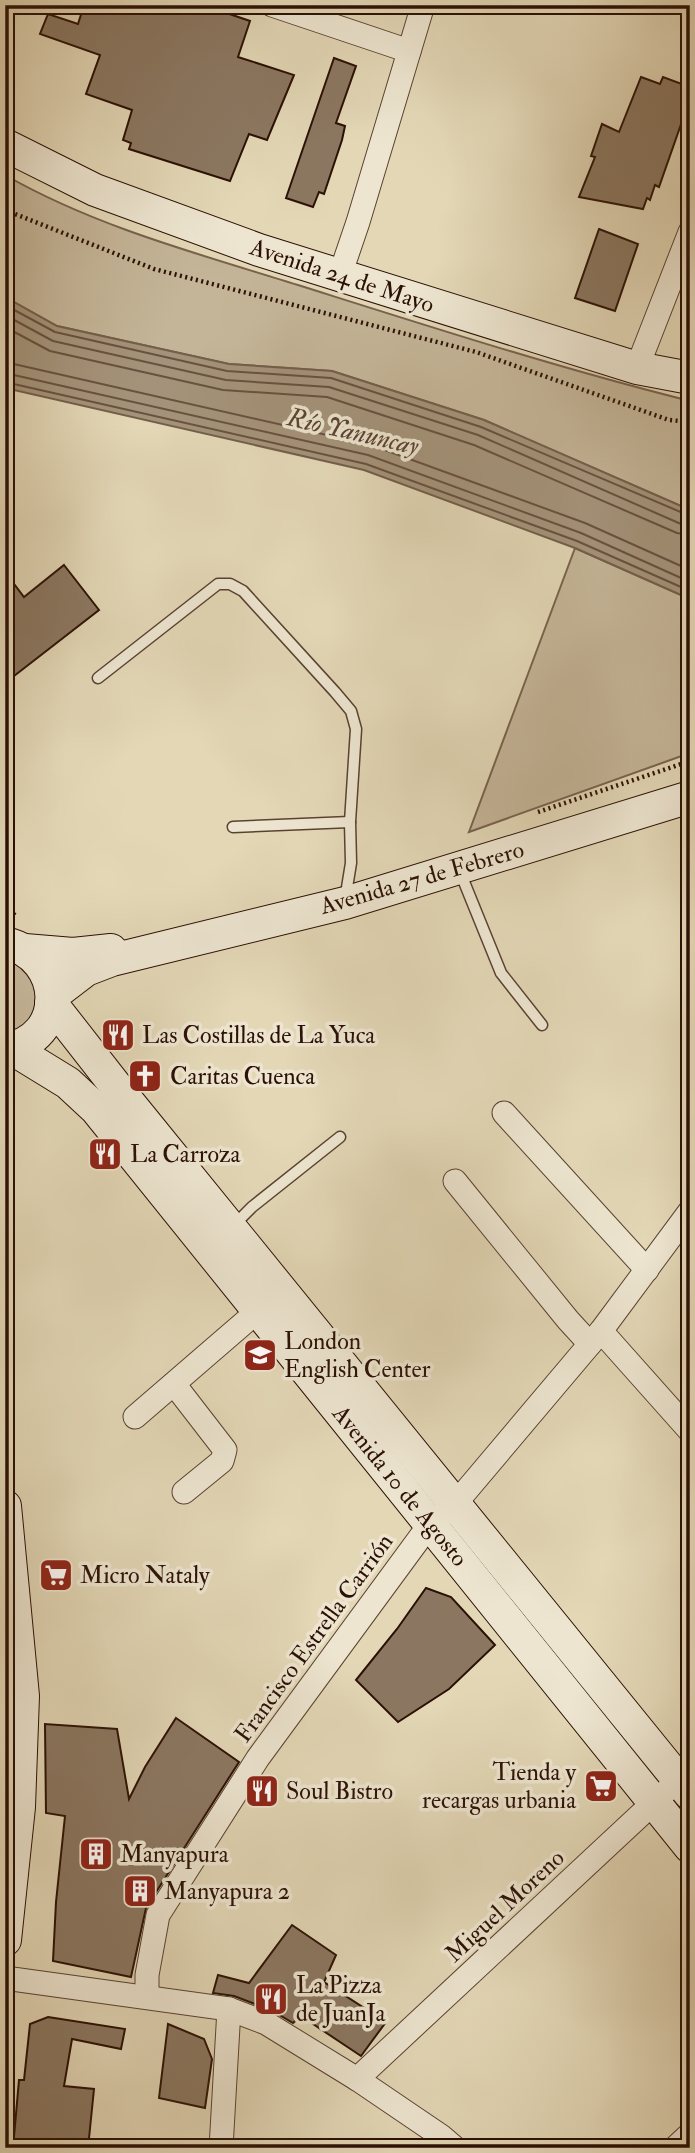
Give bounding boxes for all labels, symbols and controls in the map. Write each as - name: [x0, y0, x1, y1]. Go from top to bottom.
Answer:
- street label: Avenida 24 de Mayo: [245, 231, 438, 320]
- water label: Río Yanuncay: [283, 401, 422, 463]
- street label: Avenida 27 de Febrero: [315, 834, 528, 922]
- restaurant icon: Las Costillas de La Yuca: [99, 1016, 137, 1054]
- place label: Las Costillas de La Yuca: [142, 1020, 376, 1051]
- church icon: Caritas Cuenca: [126, 1057, 164, 1095]
- place label: Caritas Cuenca: [170, 1061, 316, 1092]
- restaurant icon: La Carroza: [86, 1135, 124, 1173]
- place label: La Carroza: [130, 1139, 242, 1170]
- place label: London English Center: [284, 1326, 430, 1385]
- school or university icon: London English Center: [241, 1336, 279, 1374]
- street label: Avenida 10 de Agosto: [325, 1398, 475, 1573]
- street label: Francisco Estrella Carrión: [228, 1527, 400, 1749]
- supermarket icon: Micro Nataly: [37, 1556, 75, 1594]
- place label: Micro Nataly: [80, 1560, 210, 1591]
- place label: Tienda y recargas urbania: [422, 1757, 577, 1816]
- supermarket icon: Tienda y recargas urbania: [582, 1767, 620, 1805]
- restaurant icon: Soul Bistro: [243, 1772, 281, 1810]
- place label: Soul Bistro: [286, 1776, 393, 1807]
- building icon: Manyapura: [77, 1835, 115, 1873]
- place label: Manyapura: [120, 1839, 230, 1870]
- street label: Miguel Moreno: [439, 1843, 571, 1969]
- building icon: Manyapura 2: [121, 1872, 159, 1910]
- place label: Manyapura 2: [164, 1876, 290, 1907]
- place label: La Pizza de JuanJa: [296, 1970, 386, 2029]
- restaurant icon: La Pizza de JuanJa: [252, 1980, 290, 2018]

